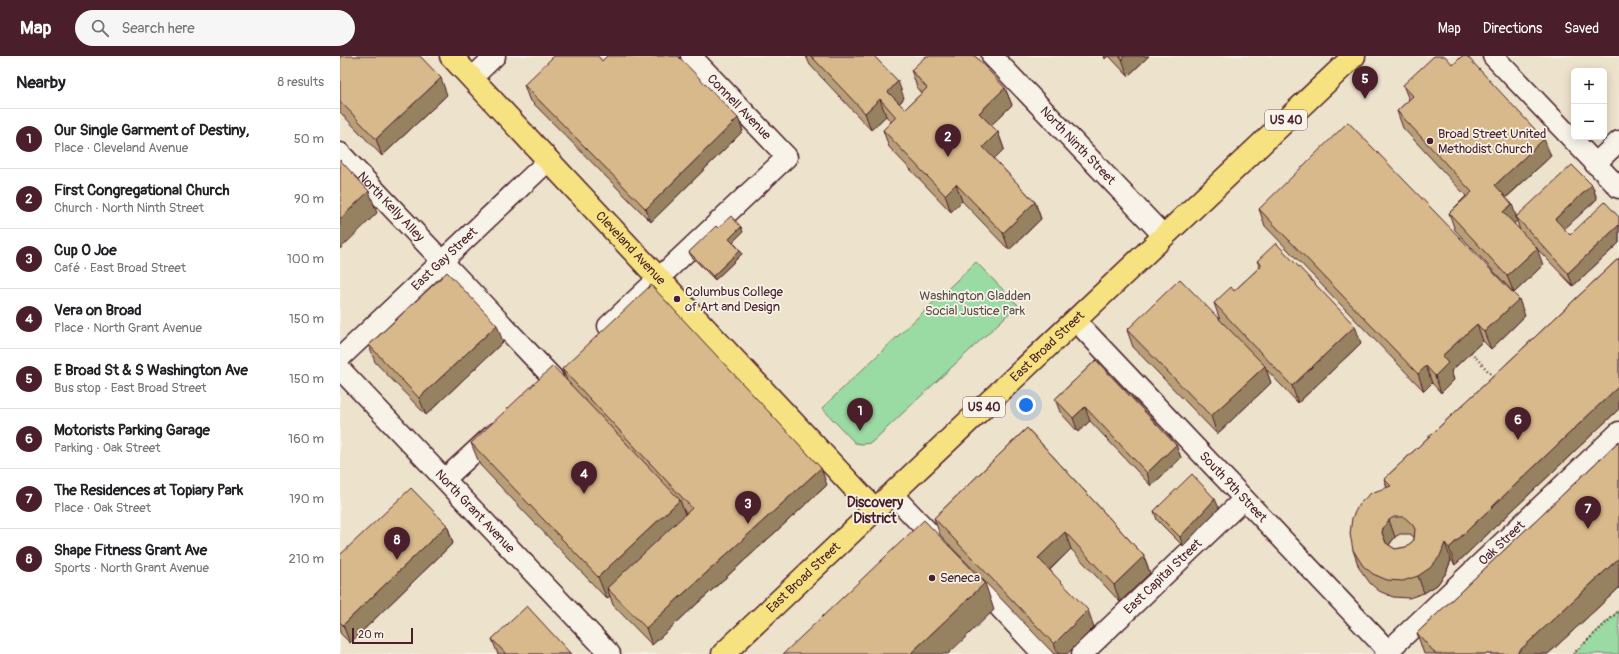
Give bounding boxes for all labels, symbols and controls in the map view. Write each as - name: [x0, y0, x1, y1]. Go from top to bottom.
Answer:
- search box: [75, 10, 355, 46]
- text: Map: [20, 16, 51, 40]
- icon: search: [89, 17, 111, 39]
- text: Search here: [121, 19, 195, 38]
- text: Map: [1438, 20, 1461, 37]
- text: Directions: [1483, 20, 1542, 37]
- text: Saved: [1564, 20, 1599, 37]
- pin: 5: [1352, 66, 1378, 99]
- map controls: [1571, 68, 1607, 140]
- button: +: [1571, 68, 1607, 104]
- street label: Connell Avenue: [704, 71, 775, 144]
- text: Nearby: [16, 72, 65, 93]
- text: 8 results: [278, 74, 324, 90]
- street label: North Ninth Street: [1037, 103, 1119, 189]
- button: −: [1571, 104, 1607, 140]
- road number: US 40: [1265, 110, 1307, 130]
- text: Our Single Garment of Destiny,: [54, 121, 249, 140]
- pin: 2: [935, 124, 961, 157]
- place label: Broad Street United Methodist Church: [1438, 126, 1546, 157]
- text: 1: [26, 131, 32, 147]
- text: 50 m: [294, 131, 324, 147]
- marker: Broad Street United Methodist Church: [1425, 136, 1435, 146]
- text: Place · Cleveland Avenue: [54, 140, 188, 156]
- street label: North Kelly Alley: [354, 169, 428, 245]
- text: First Congregational Church: [54, 181, 230, 200]
- text: 2: [25, 191, 33, 207]
- text: 90 m: [294, 191, 324, 207]
- text: Church · North Ninth Street: [54, 200, 204, 216]
- street label: Cleveland Avenue: [592, 208, 669, 289]
- street label: East Gay Street: [408, 223, 481, 294]
- text: Cup O Joe: [54, 241, 117, 260]
- text: 3: [25, 251, 33, 267]
- text: 100 m: [287, 251, 324, 267]
- text: Café · East Broad Street: [54, 260, 186, 276]
- place label: Columbus College of Art and Design: [685, 284, 783, 315]
- park label: Washington Gladden Social Justice Park: [919, 288, 1031, 319]
- marker: Columbus College of Art and Design: [672, 294, 682, 304]
- text: Vera on Broad: [54, 301, 142, 320]
- street label: East Broad Street: [1007, 307, 1088, 385]
- text: 4: [25, 311, 33, 327]
- text: 150 m: [289, 311, 324, 327]
- text: Place · North Grant Avenue: [54, 320, 202, 336]
- text: E Broad St & S Washington Ave: [54, 361, 248, 380]
- text: 5: [25, 371, 33, 387]
- text: 150 m: [289, 371, 324, 387]
- text: Bus stop · East Broad Street: [54, 380, 207, 396]
- your location: [1016, 395, 1036, 415]
- road number: US 40: [963, 397, 1005, 417]
- pin: 1: [847, 398, 873, 431]
- pin: 6: [1505, 407, 1531, 440]
- text: Motorists Parking Garage: [54, 421, 210, 440]
- text: 6: [25, 431, 33, 447]
- text: 160 m: [288, 431, 324, 447]
- text: Parking · Oak Street: [54, 440, 160, 456]
- street label: South 9th Street: [1196, 448, 1271, 526]
- pin: 4: [571, 461, 597, 494]
- street label: North Grant Avenue: [432, 466, 518, 557]
- text: The Residences at Topiary Park: [54, 481, 243, 500]
- text: 7: [26, 491, 32, 507]
- text: 190 m: [289, 491, 324, 507]
- pin: 3: [735, 491, 761, 524]
- district label: Discovery District: [847, 494, 903, 527]
- pin: 7: [1575, 496, 1601, 529]
- text: Place · Oak Street: [54, 500, 151, 516]
- street label: Oak Street: [1475, 517, 1529, 569]
- pin: 8: [384, 527, 410, 560]
- street label: East Capital Street: [1121, 535, 1206, 618]
- street label: East Broad Street: [763, 538, 844, 616]
- text: Shape Fitness Grant Ave: [54, 541, 207, 560]
- text: 8: [26, 551, 32, 567]
- text: 210 m: [288, 551, 324, 567]
- text: Sports · North Grant Avenue: [54, 560, 209, 576]
- place label: Seneca: [940, 570, 980, 586]
- marker: Seneca: [927, 573, 937, 583]
- scale bar: [352, 626, 413, 645]
- text: 20 m: [358, 628, 384, 641]

